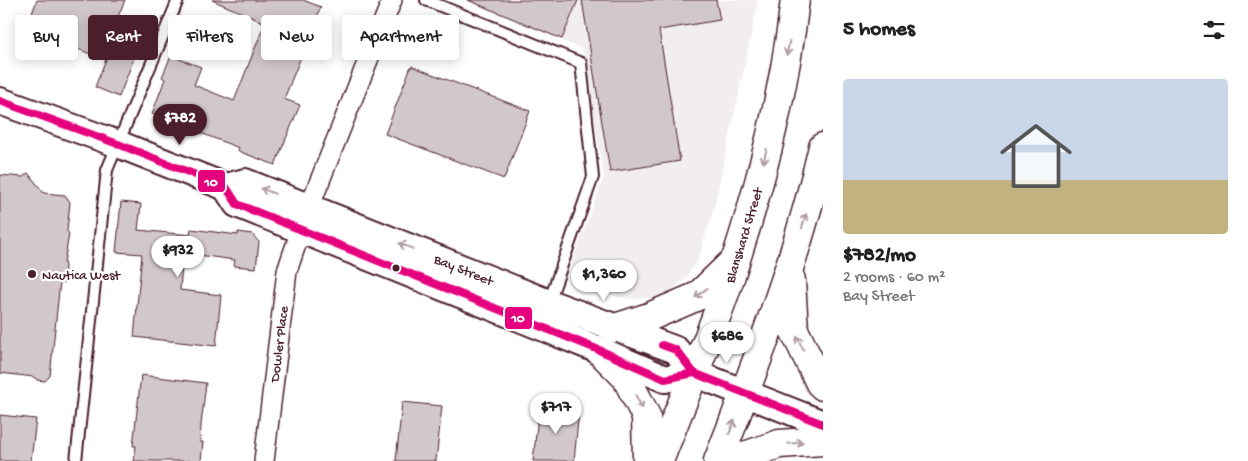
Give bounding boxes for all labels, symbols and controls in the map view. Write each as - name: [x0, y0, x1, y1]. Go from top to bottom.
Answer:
- chip: Buy: [15, 15, 78, 60]
- chip: Rent: [88, 15, 158, 60]
- chip: Filters: [168, 15, 251, 60]
- chip: New: [261, 15, 332, 60]
- chip: Apartment: [342, 15, 459, 60]
- icon: filters: [1200, 16, 1228, 44]
- text: 5 homes: [843, 18, 915, 43]
- one-way arrow: [783, 40, 792, 56]
- pin: $782: [150, 104, 210, 146]
- text: $782: [164, 110, 196, 129]
- icon: home: [991, 111, 1081, 201]
- one-way arrow: [760, 147, 769, 163]
- line badge: 10: [197, 169, 226, 193]
- text: 10: [203, 175, 218, 192]
- street label: Blanshard Street: [723, 185, 768, 286]
- one-way arrow: [261, 186, 276, 195]
- one-way arrow: [799, 213, 809, 229]
- pin: $932: [148, 236, 208, 278]
- one-way arrow: [399, 241, 414, 250]
- text: $932: [162, 242, 194, 261]
- text: $782/mo: [843, 244, 916, 269]
- street label: Bay Street: [430, 251, 496, 291]
- pin: $1,360: [563, 260, 645, 302]
- unlabelled marker: [391, 263, 401, 273]
- text: $1,360: [582, 266, 626, 285]
- marker: Nautica West: [26, 268, 38, 280]
- place label: Nautica West: [42, 268, 121, 285]
- text: 2 rooms · 60 m²: [843, 269, 945, 288]
- one-way arrow: [694, 287, 707, 298]
- text: Bay Street: [843, 288, 914, 307]
- street label: Dowler Place: [267, 305, 294, 384]
- line badge: 10: [504, 306, 533, 330]
- text: 10: [510, 311, 525, 328]
- pin: $686: [697, 322, 757, 364]
- text: $686: [711, 328, 743, 347]
- one-way arrow: [795, 336, 804, 351]
- pin: $717: [526, 392, 586, 435]
- one-way arrow: [634, 395, 644, 410]
- text: $717: [541, 399, 571, 418]
- one-way arrow: [728, 420, 737, 435]
- one-way arrow: [788, 438, 804, 447]

